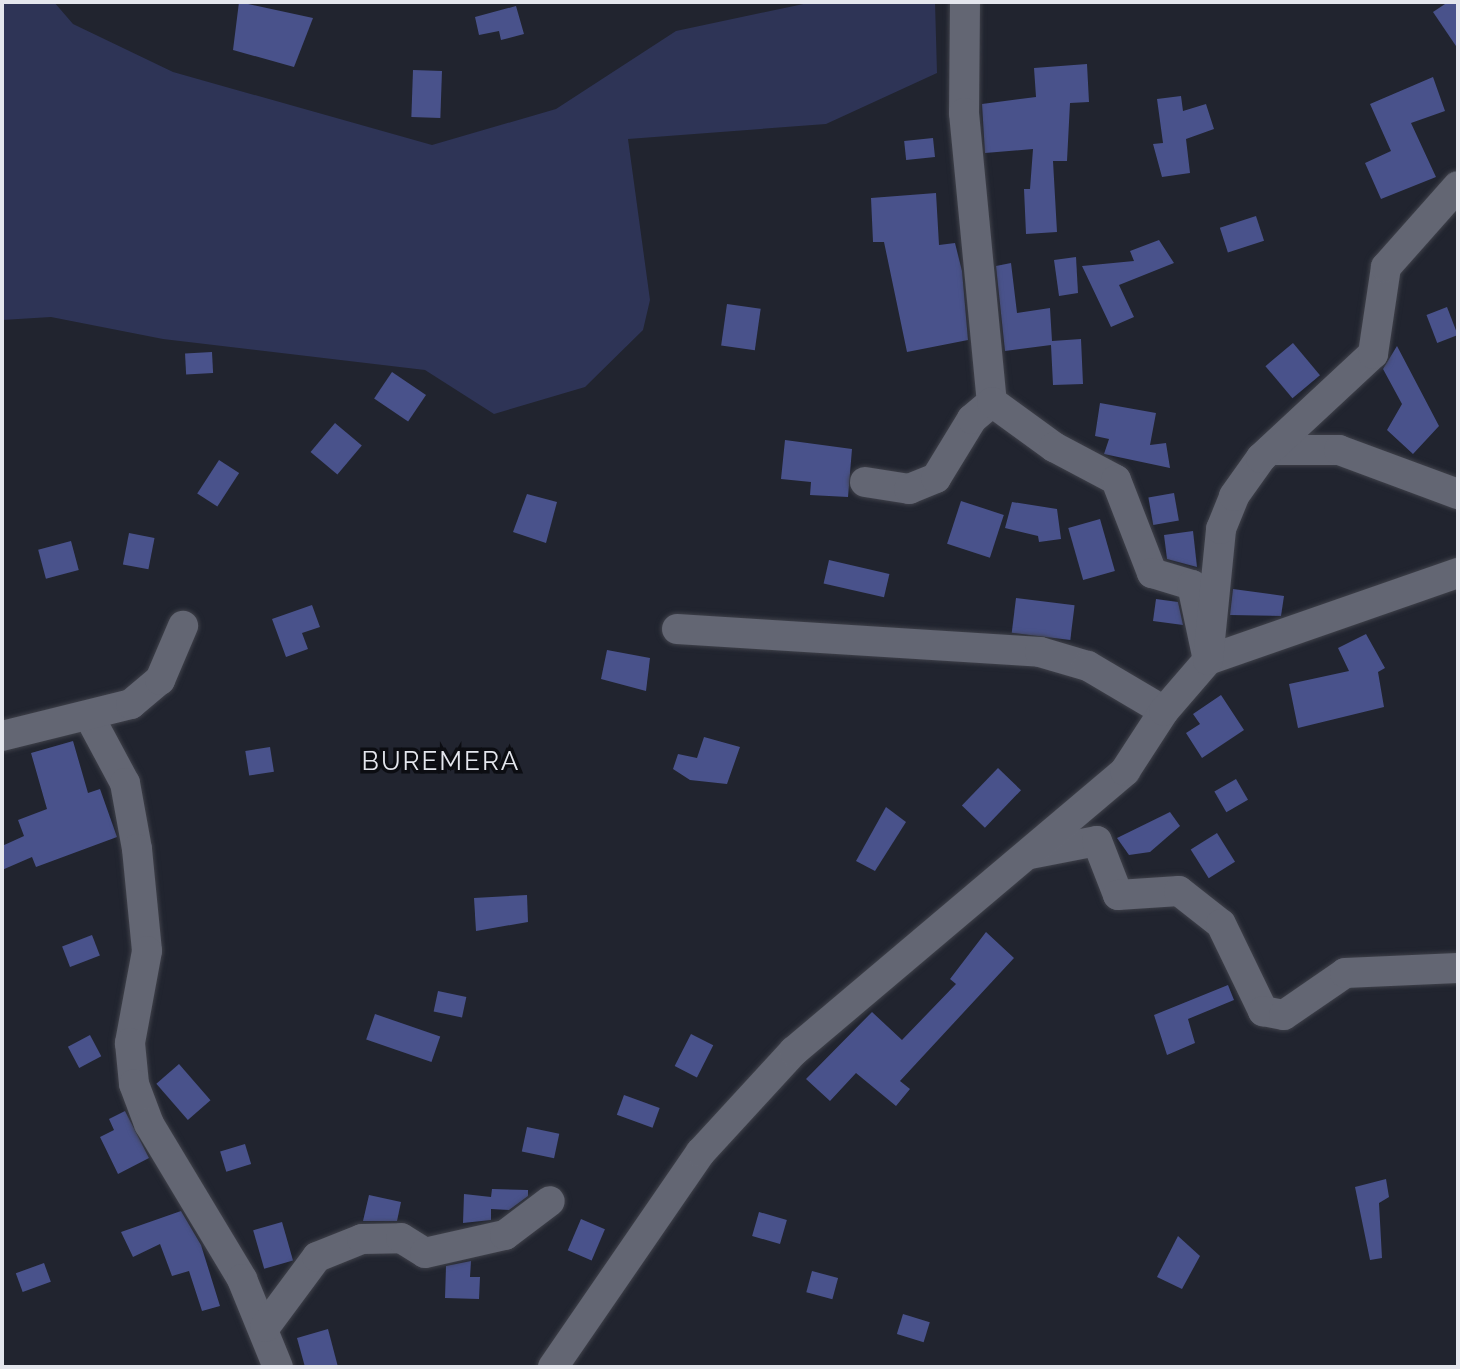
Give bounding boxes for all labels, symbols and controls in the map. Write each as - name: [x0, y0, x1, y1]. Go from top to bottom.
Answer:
- district label: BUREMERA: [363, 746, 519, 778]

